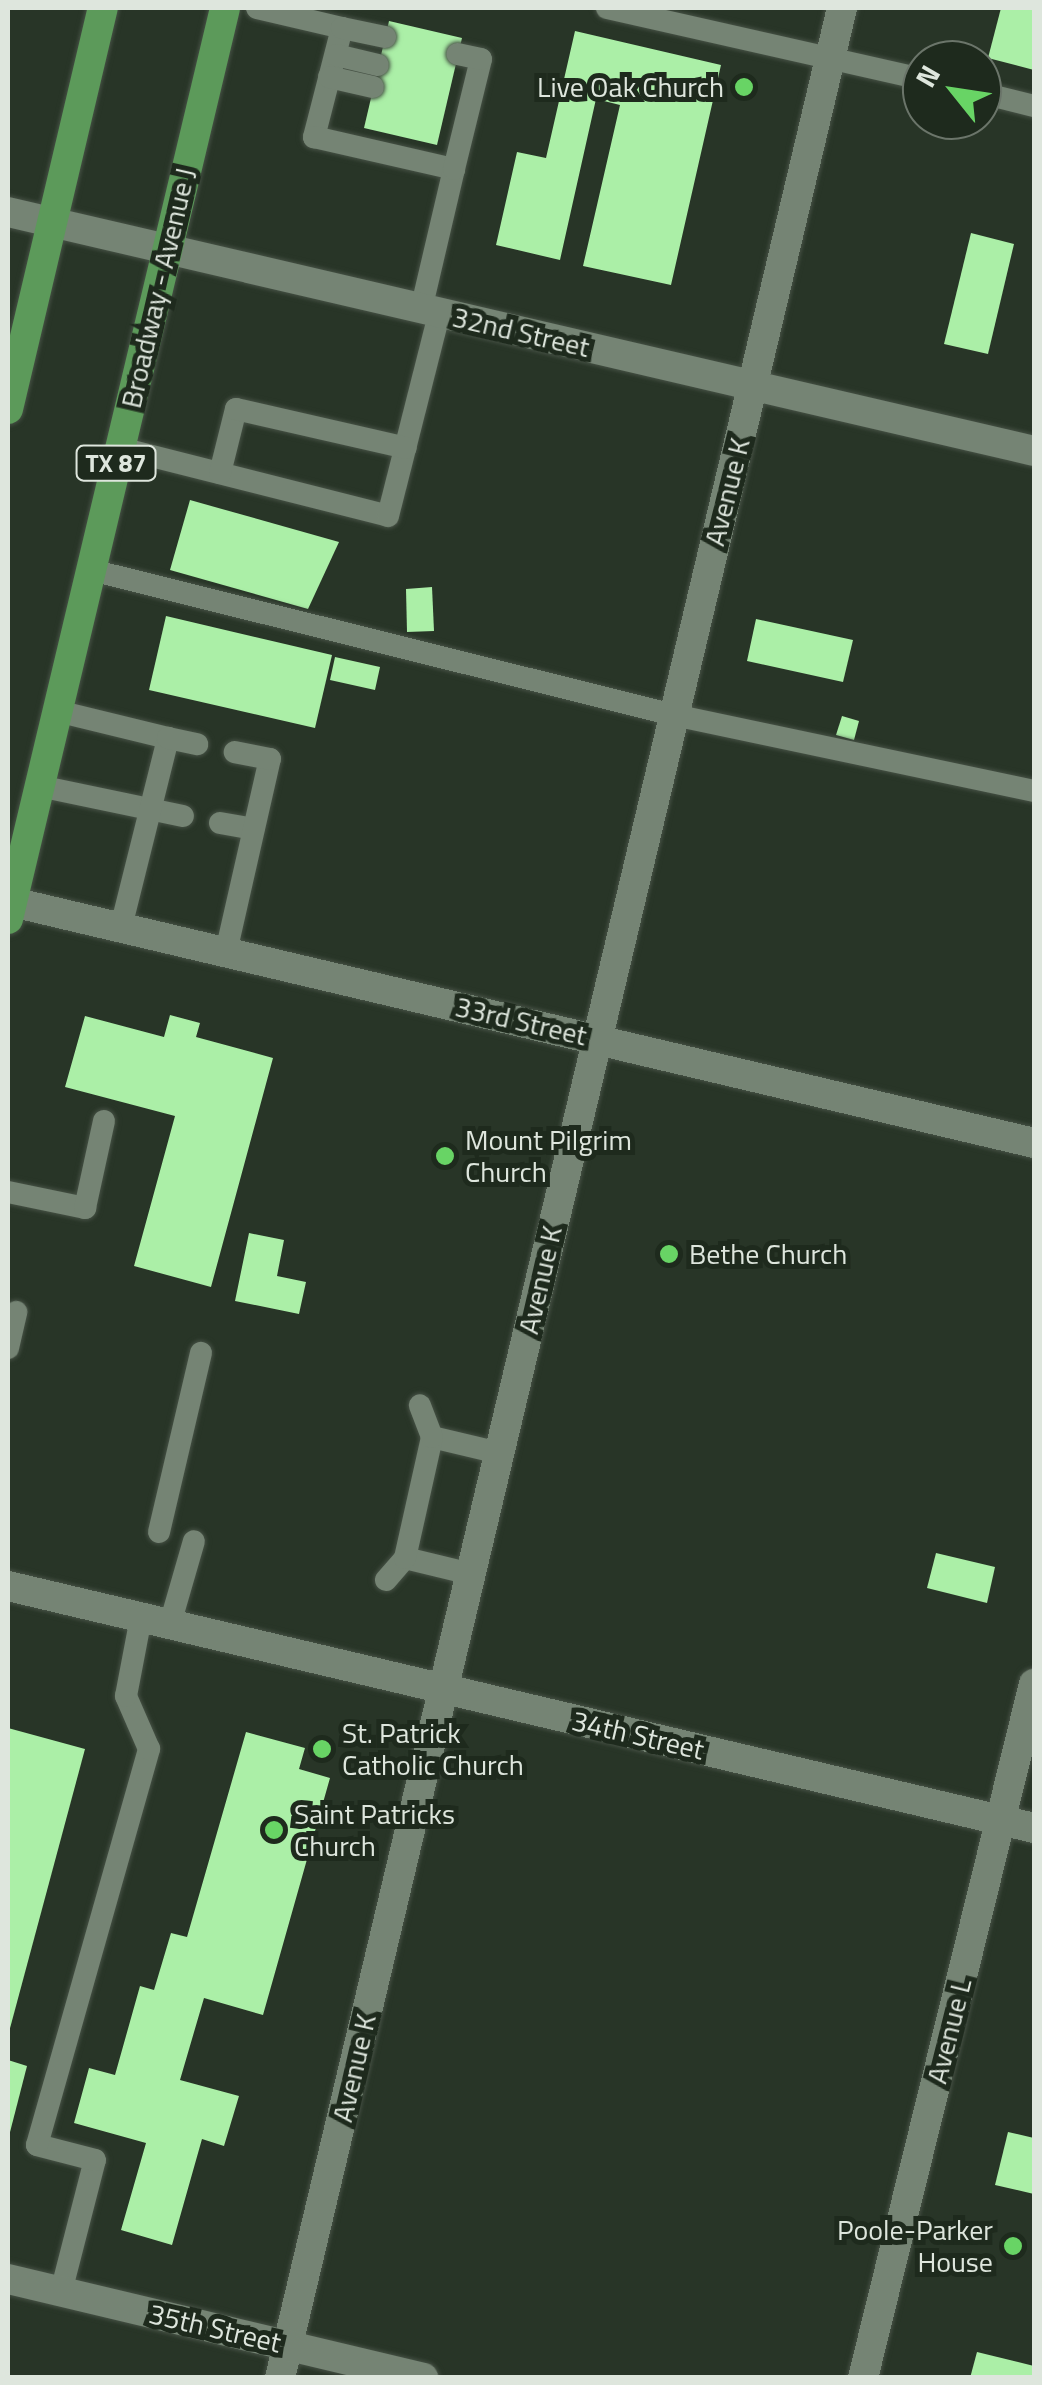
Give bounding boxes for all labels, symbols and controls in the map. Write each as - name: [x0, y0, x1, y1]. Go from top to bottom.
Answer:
- north arrow: [902, 40, 1002, 140]
- text: N: [904, 57, 951, 95]
- place label: Live Oak Church: [537, 70, 724, 104]
- marker: Live Oak Church: [733, 76, 755, 98]
- street label: Broadway - Avenue J: [114, 165, 202, 411]
- street label: 32nd Street: [449, 300, 593, 364]
- street label: Avenue K: [697, 435, 757, 549]
- road number: TX 87: [74, 443, 158, 483]
- street label: 33rd Street: [452, 990, 590, 1052]
- place label: Mount Pilgrim Church: [465, 1123, 632, 1189]
- marker: Mount Pilgrim Church: [434, 1145, 456, 1167]
- street label: Avenue K: [511, 1223, 569, 1337]
- place label: Bethe Church: [689, 1237, 847, 1271]
- marker: Bethe Church: [658, 1243, 680, 1265]
- street label: 34th Street: [569, 1703, 707, 1767]
- place label: St. Patrick Catholic Church: [342, 1716, 524, 1782]
- marker: St. Patrick Catholic Church: [311, 1738, 333, 1760]
- place label: Saint Patricks Church: [294, 1797, 455, 1863]
- marker: Saint Patricks Church: [263, 1819, 285, 1841]
- street label: Avenue L: [920, 1975, 978, 2087]
- street label: Avenue K: [325, 2011, 383, 2125]
- place label: Poole-Parker House: [837, 2213, 993, 2279]
- marker: Poole-Parker House: [1002, 2235, 1024, 2257]
- street label: 35th Street: [146, 2296, 284, 2360]

